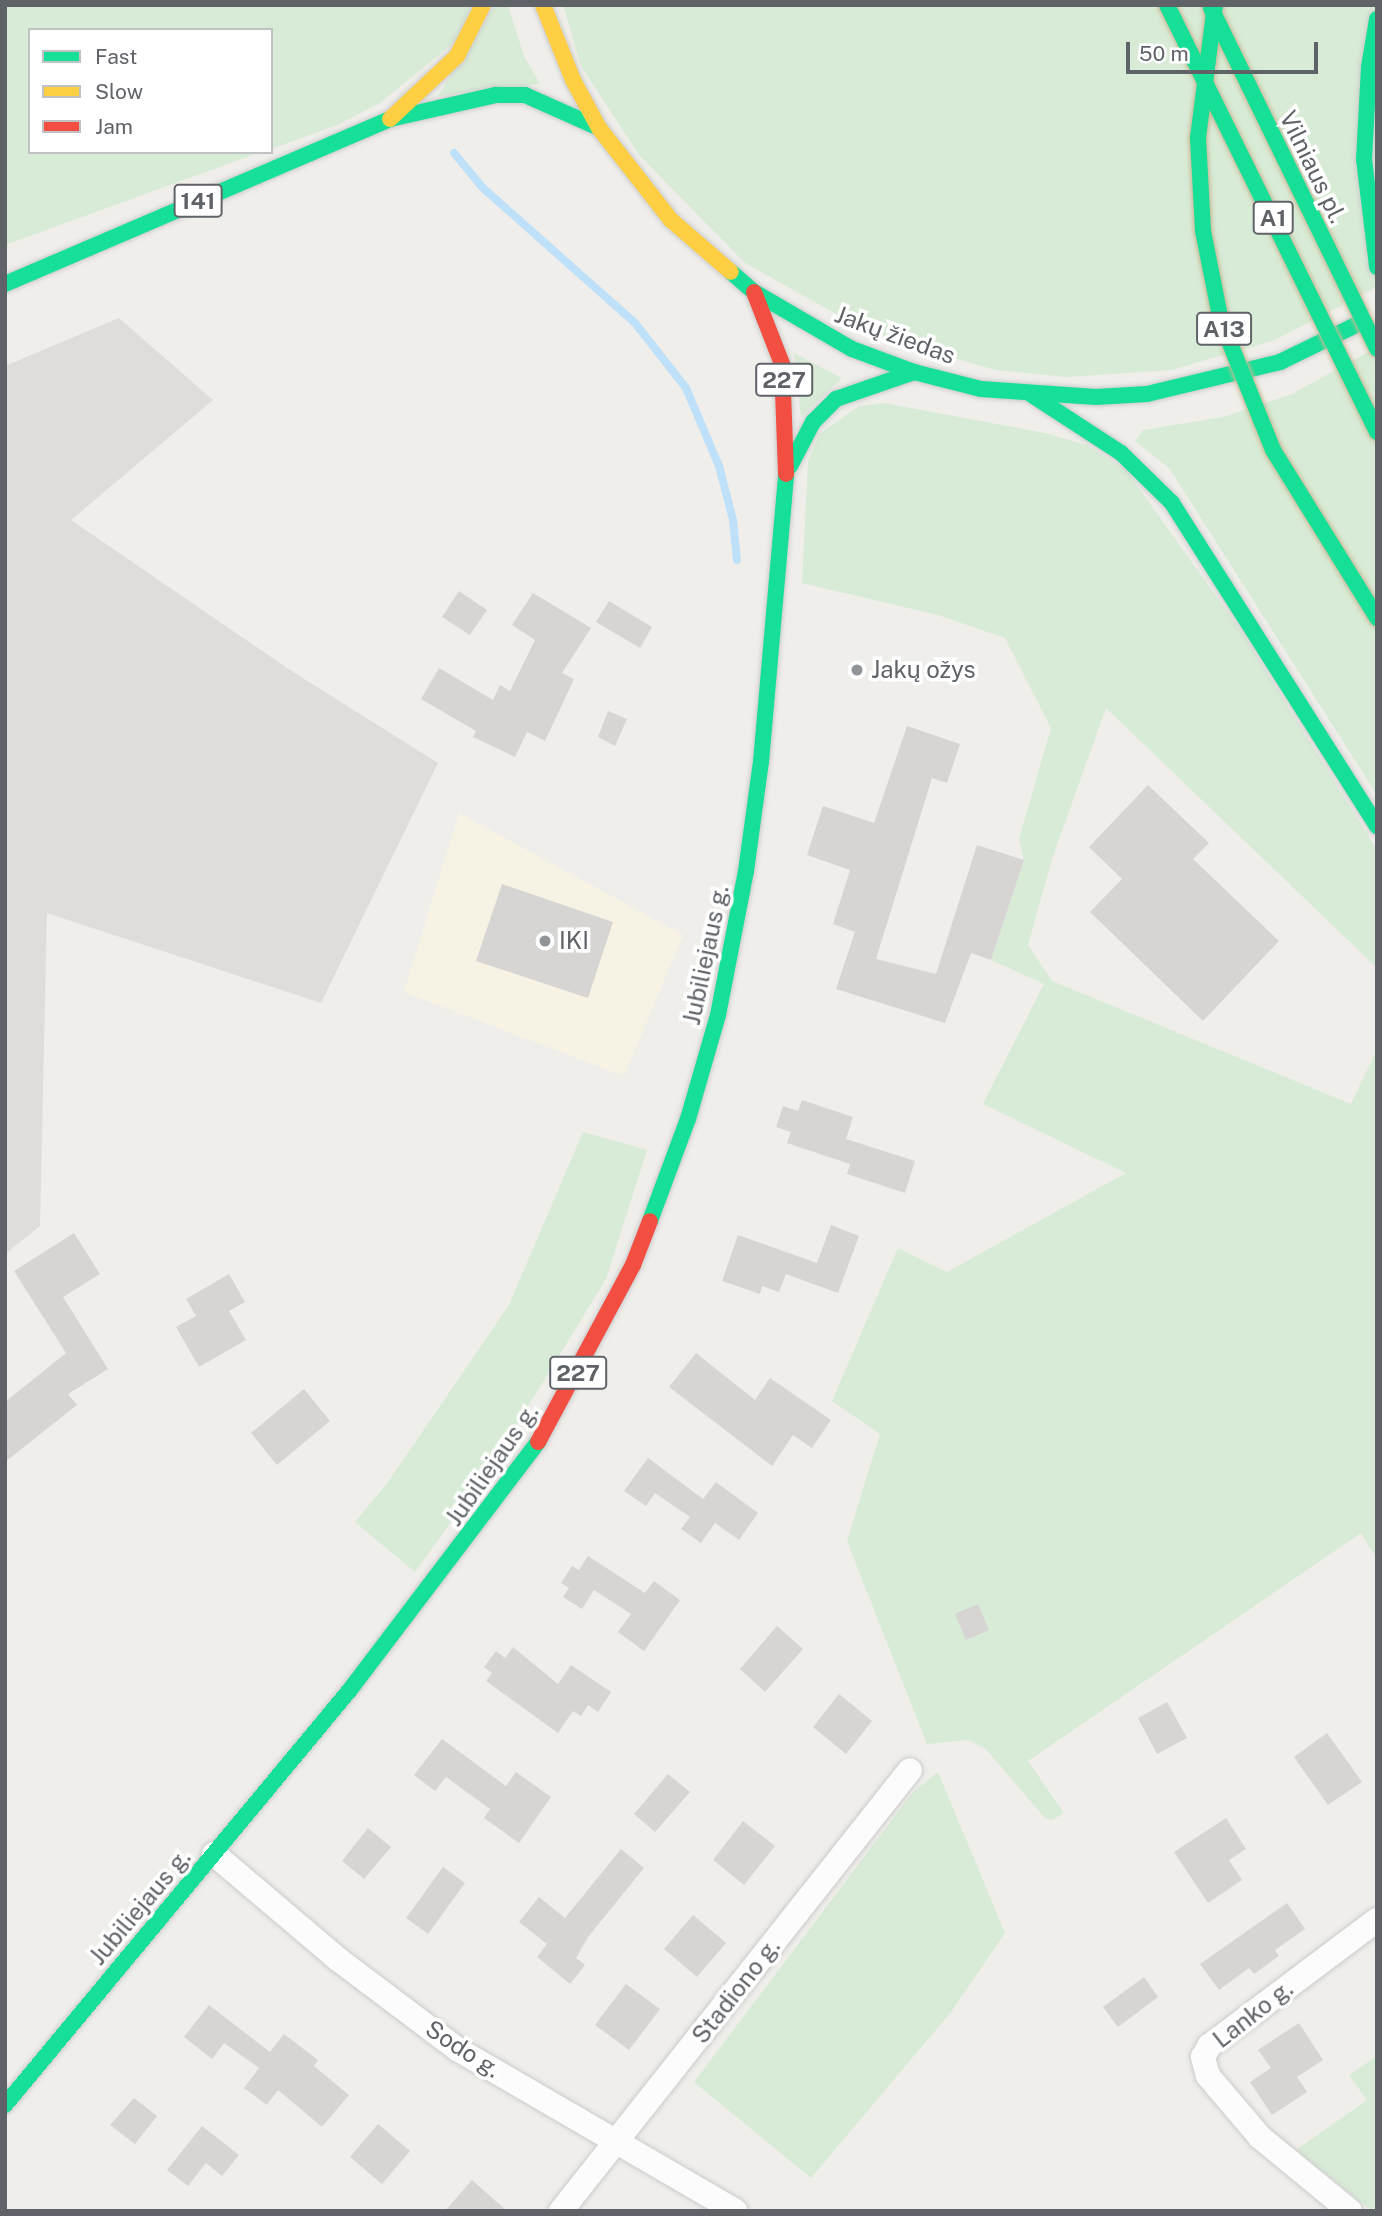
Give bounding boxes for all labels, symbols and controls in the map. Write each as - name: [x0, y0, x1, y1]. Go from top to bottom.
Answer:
- legend: [28, 28, 273, 154]
- scale bar: [1130, 28, 1322, 72]
- text: 50 m: [1139, 41, 1189, 66]
- text: Fast: [95, 44, 137, 69]
- text: Slow: [95, 79, 143, 104]
- street label: Vilniaus pl.: [1273, 106, 1353, 228]
- text: Jam: [95, 114, 133, 139]
- road number: 141: [174, 182, 222, 220]
- road number: A1: [1252, 198, 1294, 238]
- street label: Jakų žiedas: [831, 300, 959, 370]
- road number: A13: [1196, 310, 1252, 348]
- road number: 227: [754, 360, 814, 400]
- place label: Jakų ožys: [871, 656, 976, 684]
- marker: Jakų ožys: [849, 662, 865, 678]
- street label: Jubiliejaus g.: [677, 882, 735, 1028]
- place label: IKI: [559, 927, 589, 955]
- marker: IKI: [537, 933, 553, 949]
- road number: 227: [548, 1354, 608, 1392]
- street label: Jubiliejaus g.: [439, 1398, 545, 1532]
- street label: Jubiliejaus g.: [83, 1843, 197, 1971]
- street label: Stadiono g.: [686, 1933, 786, 2049]
- street label: Lanko g.: [1207, 1974, 1299, 2054]
- street label: Sodo g.: [420, 2014, 506, 2084]

